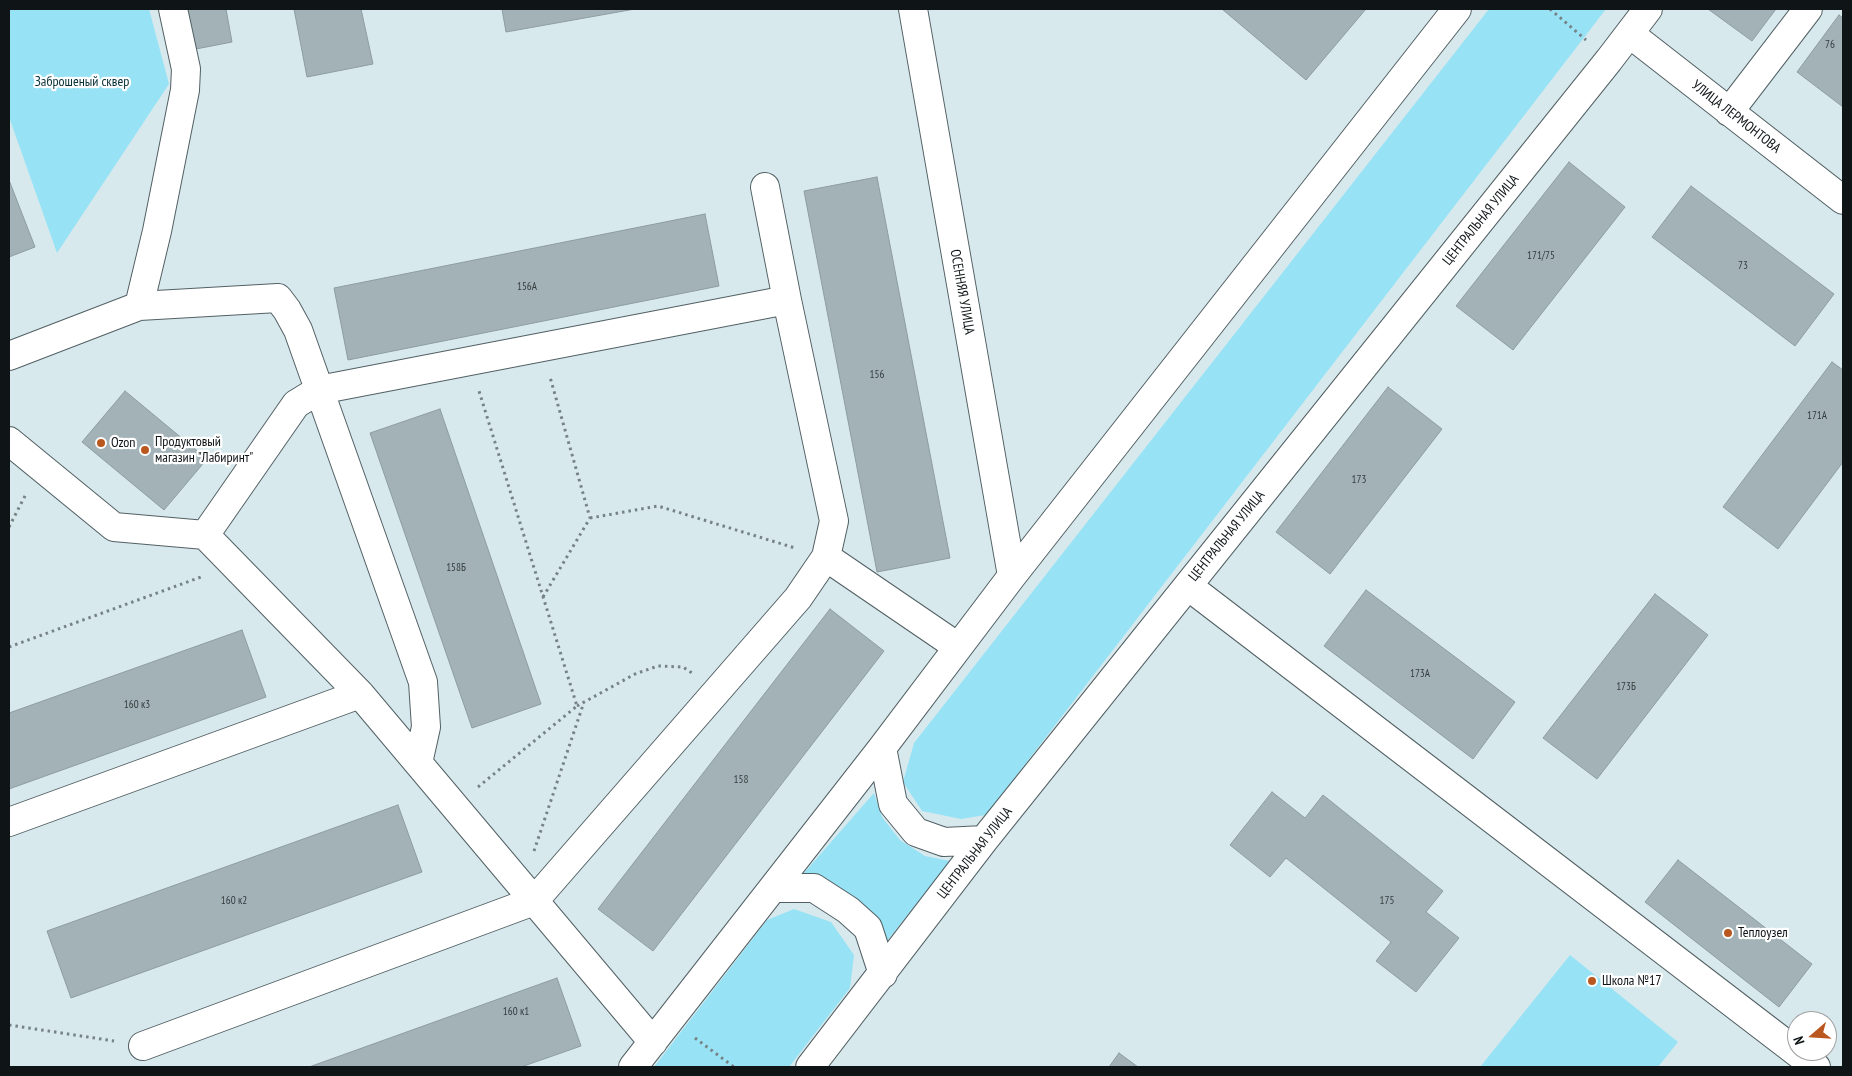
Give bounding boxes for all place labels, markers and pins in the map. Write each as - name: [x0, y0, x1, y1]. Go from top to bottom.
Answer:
- place label: Продуктовый магазин "Лабиринт": [155, 434, 253, 467]
- place label: Ozon: [111, 435, 136, 451]
- marker: Ozon: [95, 437, 107, 449]
- marker: Продуктовый магазин "Лабиринт": [139, 444, 151, 456]
- place label: Теплоузел: [1738, 925, 1788, 941]
- marker: Теплоузел: [1722, 927, 1734, 939]
- place label: Школа №17: [1602, 973, 1662, 989]
- marker: Школа №17: [1586, 975, 1598, 987]

